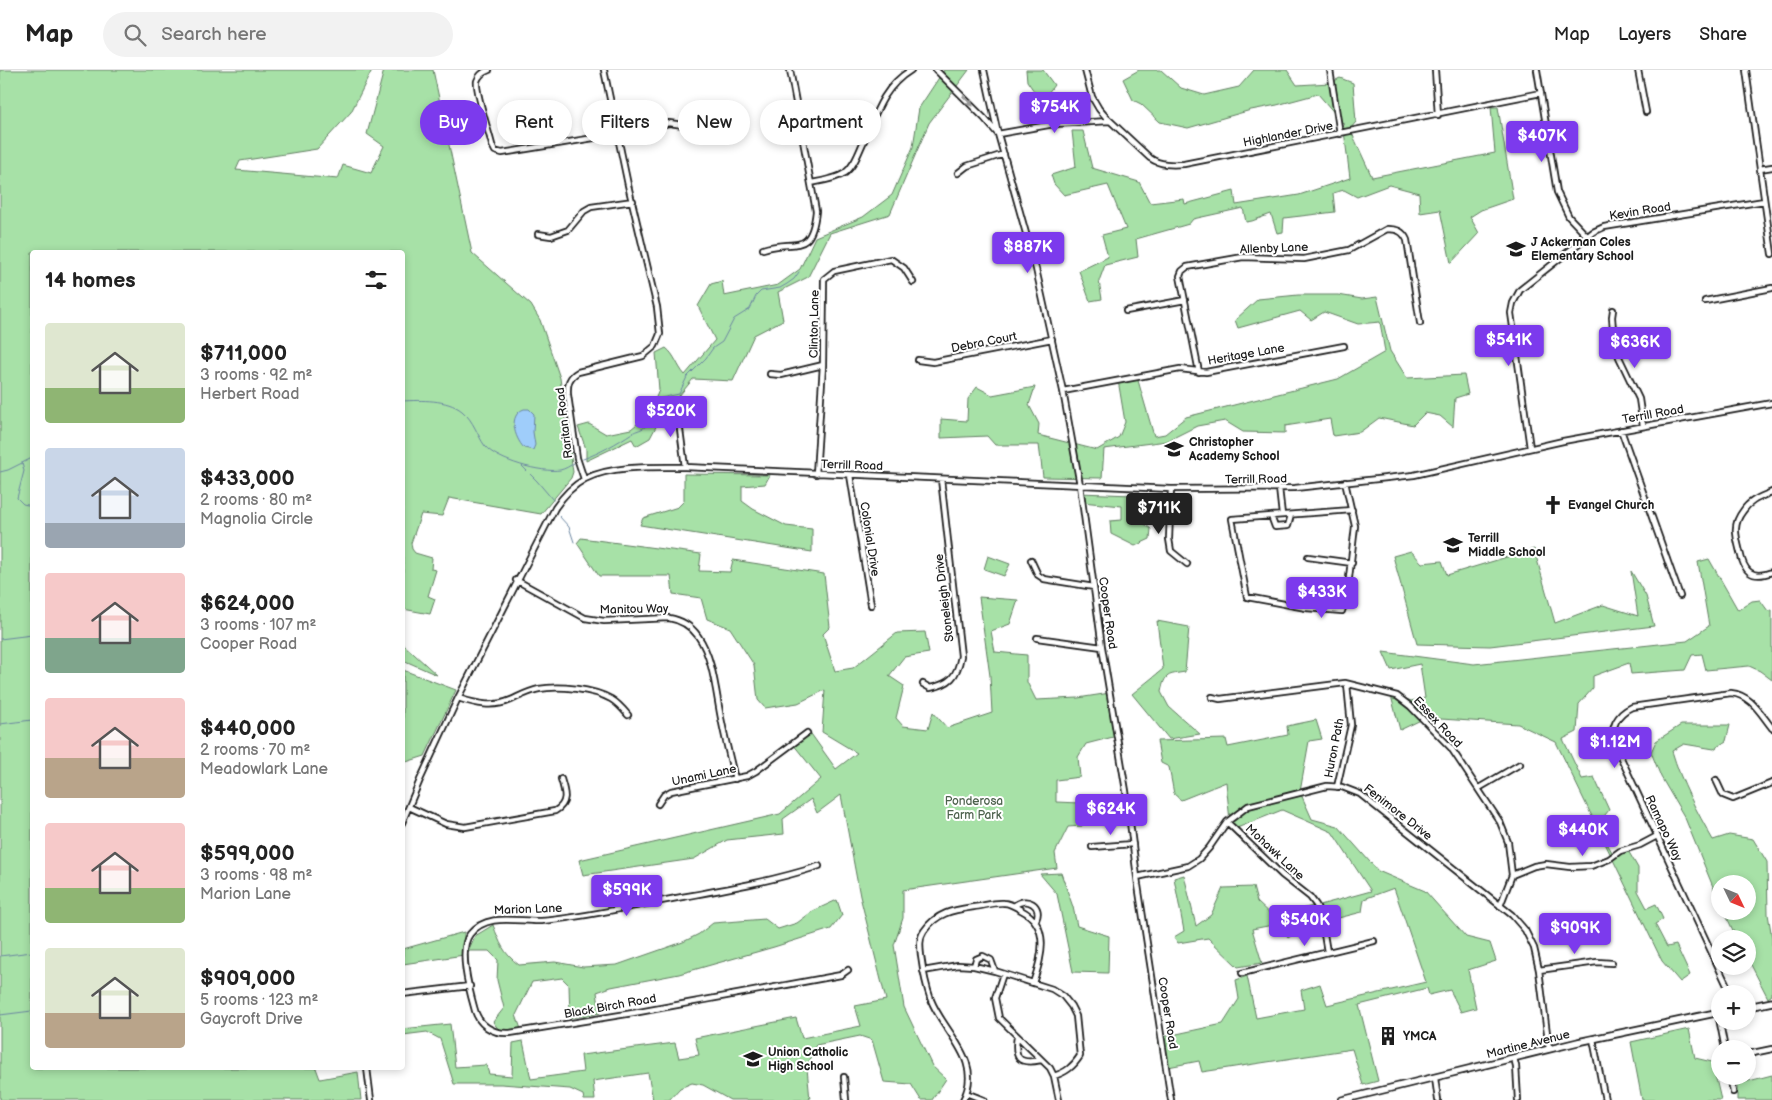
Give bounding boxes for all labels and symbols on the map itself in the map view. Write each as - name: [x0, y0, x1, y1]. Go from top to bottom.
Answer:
- pin: $754K: [1020, 92, 1090, 134]
- one-way arrow: [962, 95, 974, 107]
- street label: Highlander Drive: [1242, 118, 1334, 151]
- pin: $407K: [1507, 121, 1577, 163]
- street label: Kevin Road: [1608, 199, 1672, 224]
- pin: $887K: [993, 232, 1063, 274]
- place label: J Ackerman Coles Elementary School: [1531, 235, 1634, 264]
- school or university icon: J Ackerman Coles Elementary School: [1505, 238, 1527, 260]
- street label: Allenby Lane: [1240, 240, 1308, 257]
- street label: Clinton Lane: [806, 290, 823, 358]
- pin: $541K: [1474, 324, 1544, 367]
- pin: $636K: [1600, 326, 1670, 369]
- street label: Debra Court: [950, 329, 1019, 356]
- street label: Heritage Lane: [1207, 340, 1286, 369]
- street label: Raritan Road: [553, 386, 576, 459]
- pin: $520K: [636, 396, 706, 438]
- street label: Terrill Road: [1621, 402, 1685, 427]
- place label: Christopher Academy School: [1188, 435, 1279, 464]
- school or university icon: Christopher Academy School: [1163, 438, 1185, 460]
- street label: Terrill Road: [821, 457, 883, 474]
- street label: Terrill Road: [1225, 471, 1287, 488]
- pin: $711K: [1124, 492, 1194, 535]
- church icon: Evangel Church: [1542, 494, 1564, 516]
- place label: Evangel Church: [1568, 498, 1654, 513]
- street label: Colonial Drive: [856, 501, 883, 577]
- place label: Terrill Middle School: [1468, 531, 1546, 560]
- school or university icon: Terrill Middle School: [1442, 534, 1464, 556]
- street label: Stoneleigh Drive: [932, 553, 957, 643]
- street label: Cooper Road: [1095, 576, 1120, 650]
- pin: $433K: [1287, 576, 1357, 619]
- street label: Manitou Way: [600, 601, 669, 618]
- street label: Essex Road: [1410, 694, 1465, 751]
- street label: Huron Path: [1321, 717, 1348, 779]
- pin: $1.12M: [1574, 726, 1656, 769]
- street label: Unami Lane: [670, 761, 738, 790]
- street label: Fenimore Drive: [1360, 781, 1435, 844]
- street label: Ramapo Way: [1642, 793, 1686, 864]
- park label: Ponderosa Farm Park: [945, 794, 1003, 823]
- pin: $624K: [1076, 794, 1146, 836]
- pin: $440K: [1548, 814, 1618, 857]
- street label: Mohawk Lane: [1242, 821, 1307, 883]
- pin: $599K: [592, 874, 662, 917]
- north arrow: [1711, 875, 1756, 920]
- street label: Marion Lane: [494, 901, 562, 918]
- pin: $540K: [1270, 904, 1340, 947]
- pin: $909K: [1540, 912, 1610, 955]
- street label: Cooper Road: [1154, 976, 1181, 1050]
- street label: Black Birch Road: [563, 991, 658, 1022]
- building icon: YMCA: [1377, 1025, 1399, 1047]
- street label: Martine Avenue: [1485, 1027, 1571, 1062]
- place label: YMCA: [1403, 1029, 1437, 1044]
- place label: Union Catholic High School: [768, 1045, 849, 1074]
- school or university icon: Union Catholic High School: [742, 1048, 764, 1070]

